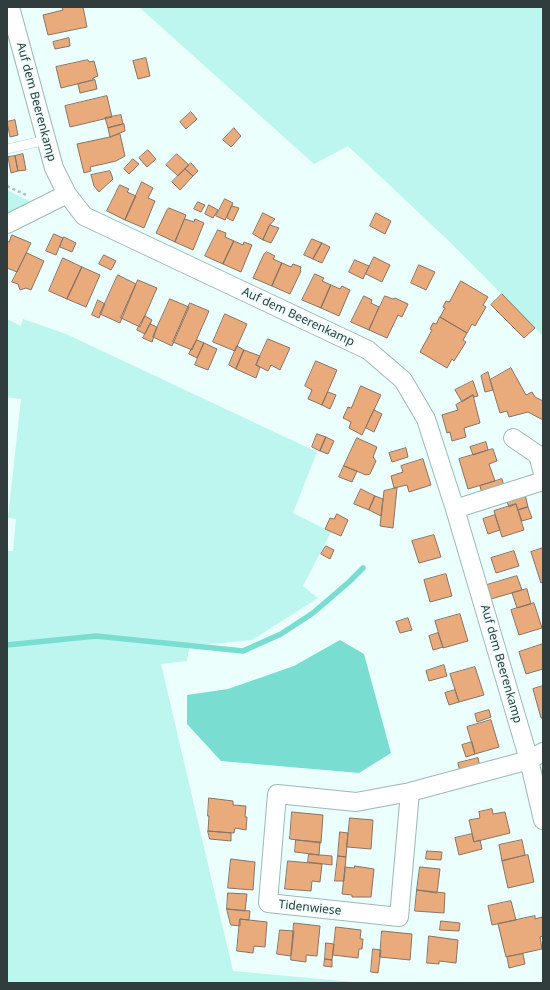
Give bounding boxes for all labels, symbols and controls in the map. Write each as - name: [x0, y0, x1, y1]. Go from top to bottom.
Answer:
- street label: Auf dem Beerenkamp: [13, 41, 59, 163]
- street label: Auf dem Beerenkamp: [239, 285, 357, 349]
- street label: Auf dem Beerenkamp: [477, 603, 525, 725]
- street label: Tidenwiese: [278, 898, 342, 918]

